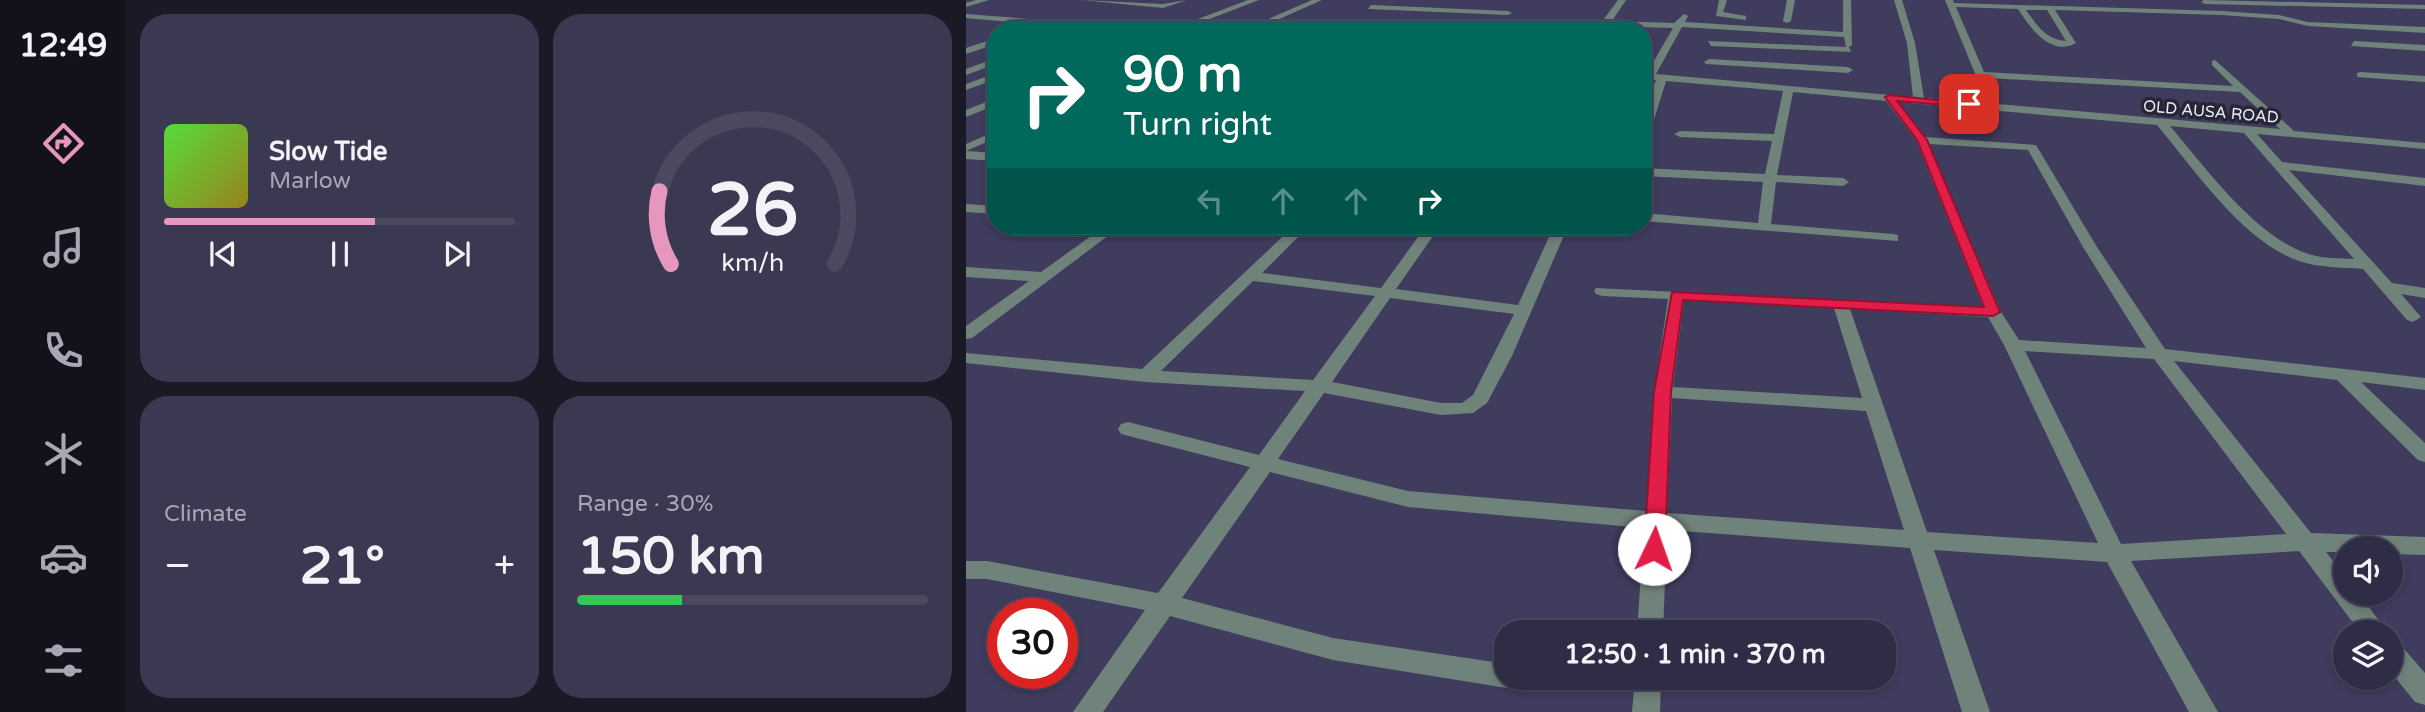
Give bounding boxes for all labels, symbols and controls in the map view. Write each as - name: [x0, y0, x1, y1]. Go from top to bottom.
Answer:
- text: 12:49: [19, 27, 107, 65]
- text: 90 m: [1123, 46, 1242, 105]
- icon: right: [1008, 49, 1099, 140]
- pin: [1939, 74, 1999, 134]
- icon: arrive: [1950, 85, 1988, 123]
- street label: OLD AUSA ROAD: [2142, 96, 2280, 128]
- text: Turn right: [1123, 106, 1272, 144]
- icon: directions: [39, 119, 88, 168]
- text: Slow Tide: [269, 136, 387, 167]
- text: Marlow: [269, 167, 351, 195]
- text: 26: [707, 168, 798, 256]
- icon: left: [1191, 182, 1229, 220]
- icon: ahead: [1264, 182, 1302, 220]
- icon: ahead: [1337, 182, 1375, 220]
- icon: right: [1410, 182, 1448, 220]
- icon: music: [39, 223, 88, 272]
- icon: previous: [204, 235, 242, 273]
- icon: pause: [321, 235, 359, 273]
- icon: next: [438, 235, 476, 273]
- text: km/h: [721, 248, 784, 278]
- icon: phone: [39, 326, 88, 375]
- icon: climate: [39, 429, 88, 478]
- text: Range · 30%: [577, 490, 713, 518]
- text: Climate: [164, 500, 247, 528]
- position arrow: [1617, 512, 1691, 586]
- text: 150 km: [577, 525, 765, 588]
- icon: car: [39, 533, 88, 582]
- text: 21°: [300, 535, 385, 598]
- map controls: [2333, 536, 2403, 690]
- button: sound: [2333, 536, 2403, 606]
- text: −: [164, 543, 191, 589]
- text: +: [494, 543, 515, 589]
- speed limit sign: 30: [987, 598, 1078, 689]
- button: layers: [2333, 620, 2403, 690]
- icon: filters: [39, 636, 88, 685]
- text: 12:50 · 1 min · 370 m: [1564, 639, 1826, 670]

